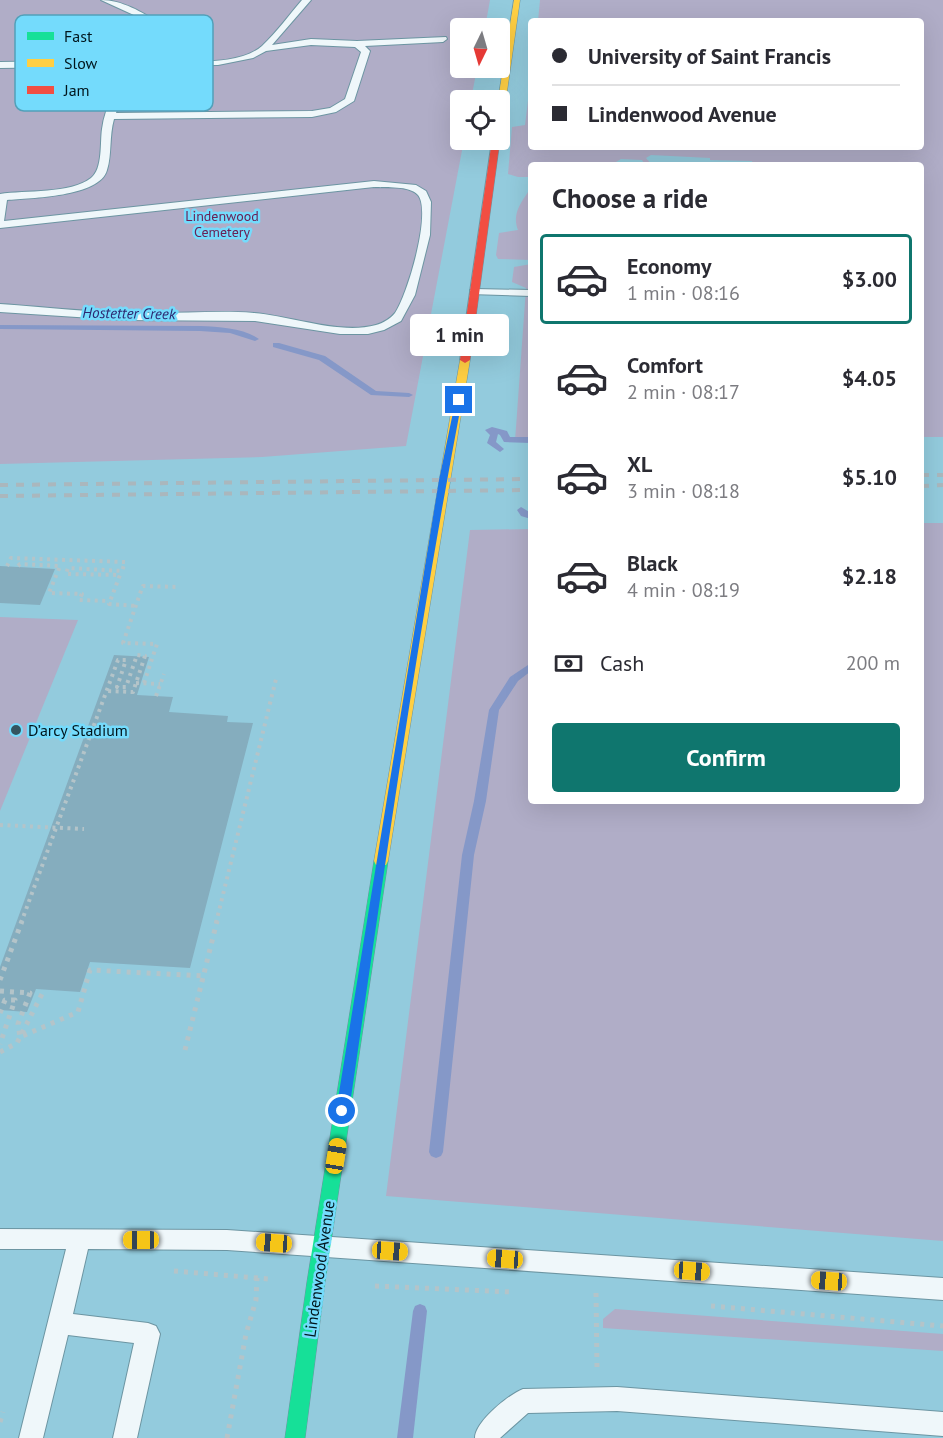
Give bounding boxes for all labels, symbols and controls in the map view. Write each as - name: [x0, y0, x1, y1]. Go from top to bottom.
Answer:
- legend: [15, 15, 213, 111]
- north arrow: [450, 18, 510, 78]
- map controls: [450, 18, 510, 150]
- text: Fast: [64, 26, 93, 46]
- text: University of Saint Francis: [588, 42, 831, 70]
- text: Slow: [64, 53, 98, 73]
- text: Jam: [63, 80, 90, 100]
- button: locate: [450, 90, 510, 150]
- text: Lindenwood Avenue: [588, 100, 777, 128]
- text: Choose a ride: [552, 181, 708, 215]
- park label: Lindenwood Cemetery: [185, 207, 259, 241]
- icon: car: [555, 252, 609, 306]
- text: Economy: [627, 252, 711, 280]
- text: $3.00: [842, 265, 897, 293]
- text: 1 min · 08:16: [627, 280, 740, 306]
- water label: Hostetter Creek: [82, 303, 177, 323]
- callout: 1 min: [410, 313, 508, 355]
- text: 1 min: [435, 322, 484, 348]
- icon: car: [555, 351, 609, 405]
- text: Comfort: [627, 351, 703, 379]
- text: $4.05: [842, 364, 897, 392]
- text: 2 min · 08:17: [627, 379, 740, 405]
- route end: [445, 386, 472, 413]
- icon: car: [555, 450, 609, 504]
- text: XL: [627, 450, 652, 478]
- text: $5.10: [842, 463, 897, 491]
- text: 3 min · 08:18: [627, 478, 740, 504]
- icon: car: [555, 549, 609, 603]
- text: Black: [627, 549, 678, 577]
- text: $2.18: [842, 562, 897, 590]
- text: 4 min · 08:19: [627, 577, 740, 603]
- icon: cash: [552, 647, 585, 680]
- text: Cash: [600, 649, 644, 677]
- text: 200 m: [846, 650, 900, 676]
- place label: D’arcy Stadium: [28, 720, 128, 740]
- marker: D’arcy Stadium: [9, 723, 23, 737]
- button: Confirm: [552, 723, 900, 792]
- route start: [328, 1097, 355, 1124]
- car: [324, 1137, 348, 1175]
- street label: Lindenwood Avenue: [300, 1199, 338, 1339]
- car: [123, 1231, 159, 1249]
- car: [255, 1233, 293, 1253]
- car: [371, 1241, 409, 1261]
- car: [486, 1249, 524, 1269]
- car: [673, 1261, 711, 1281]
- car: [810, 1271, 848, 1291]

